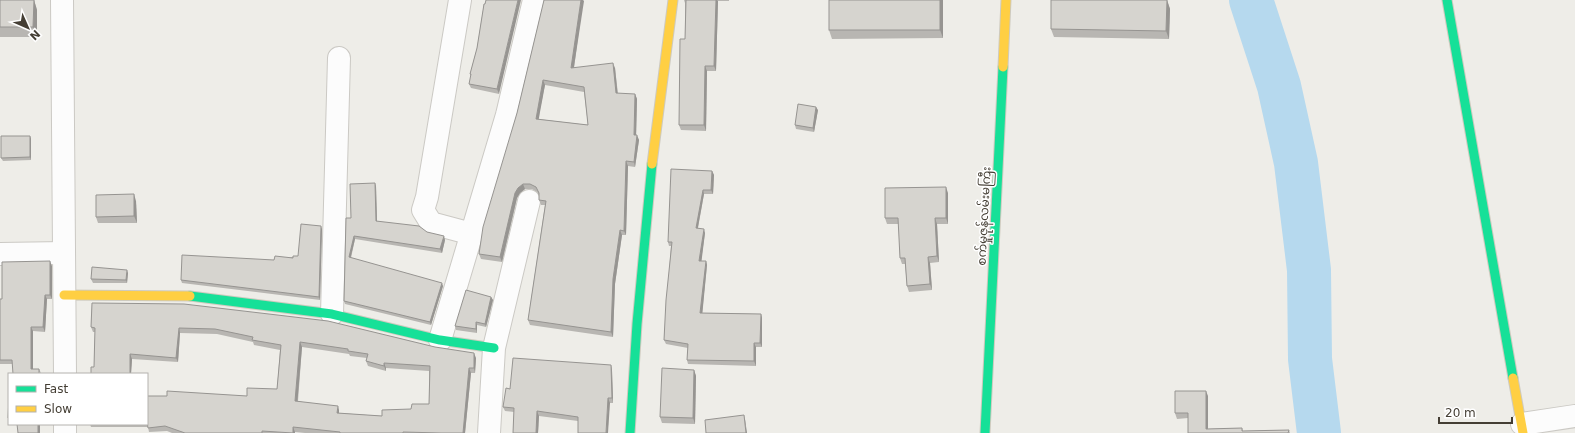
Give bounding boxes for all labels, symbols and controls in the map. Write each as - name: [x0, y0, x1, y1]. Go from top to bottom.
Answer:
- north arrow: [8, 8, 48, 48]
- text: N: [27, 27, 43, 43]
- street label: စက်မှုဇုန်လမ်းမကြီး: [972, 166, 997, 266]
- legend: [8, 373, 148, 425]
- text: Fast: [44, 382, 68, 396]
- scale bar: [1439, 399, 1512, 425]
- text: Slow: [44, 402, 72, 416]
- text: 20 m: [1445, 406, 1476, 420]

